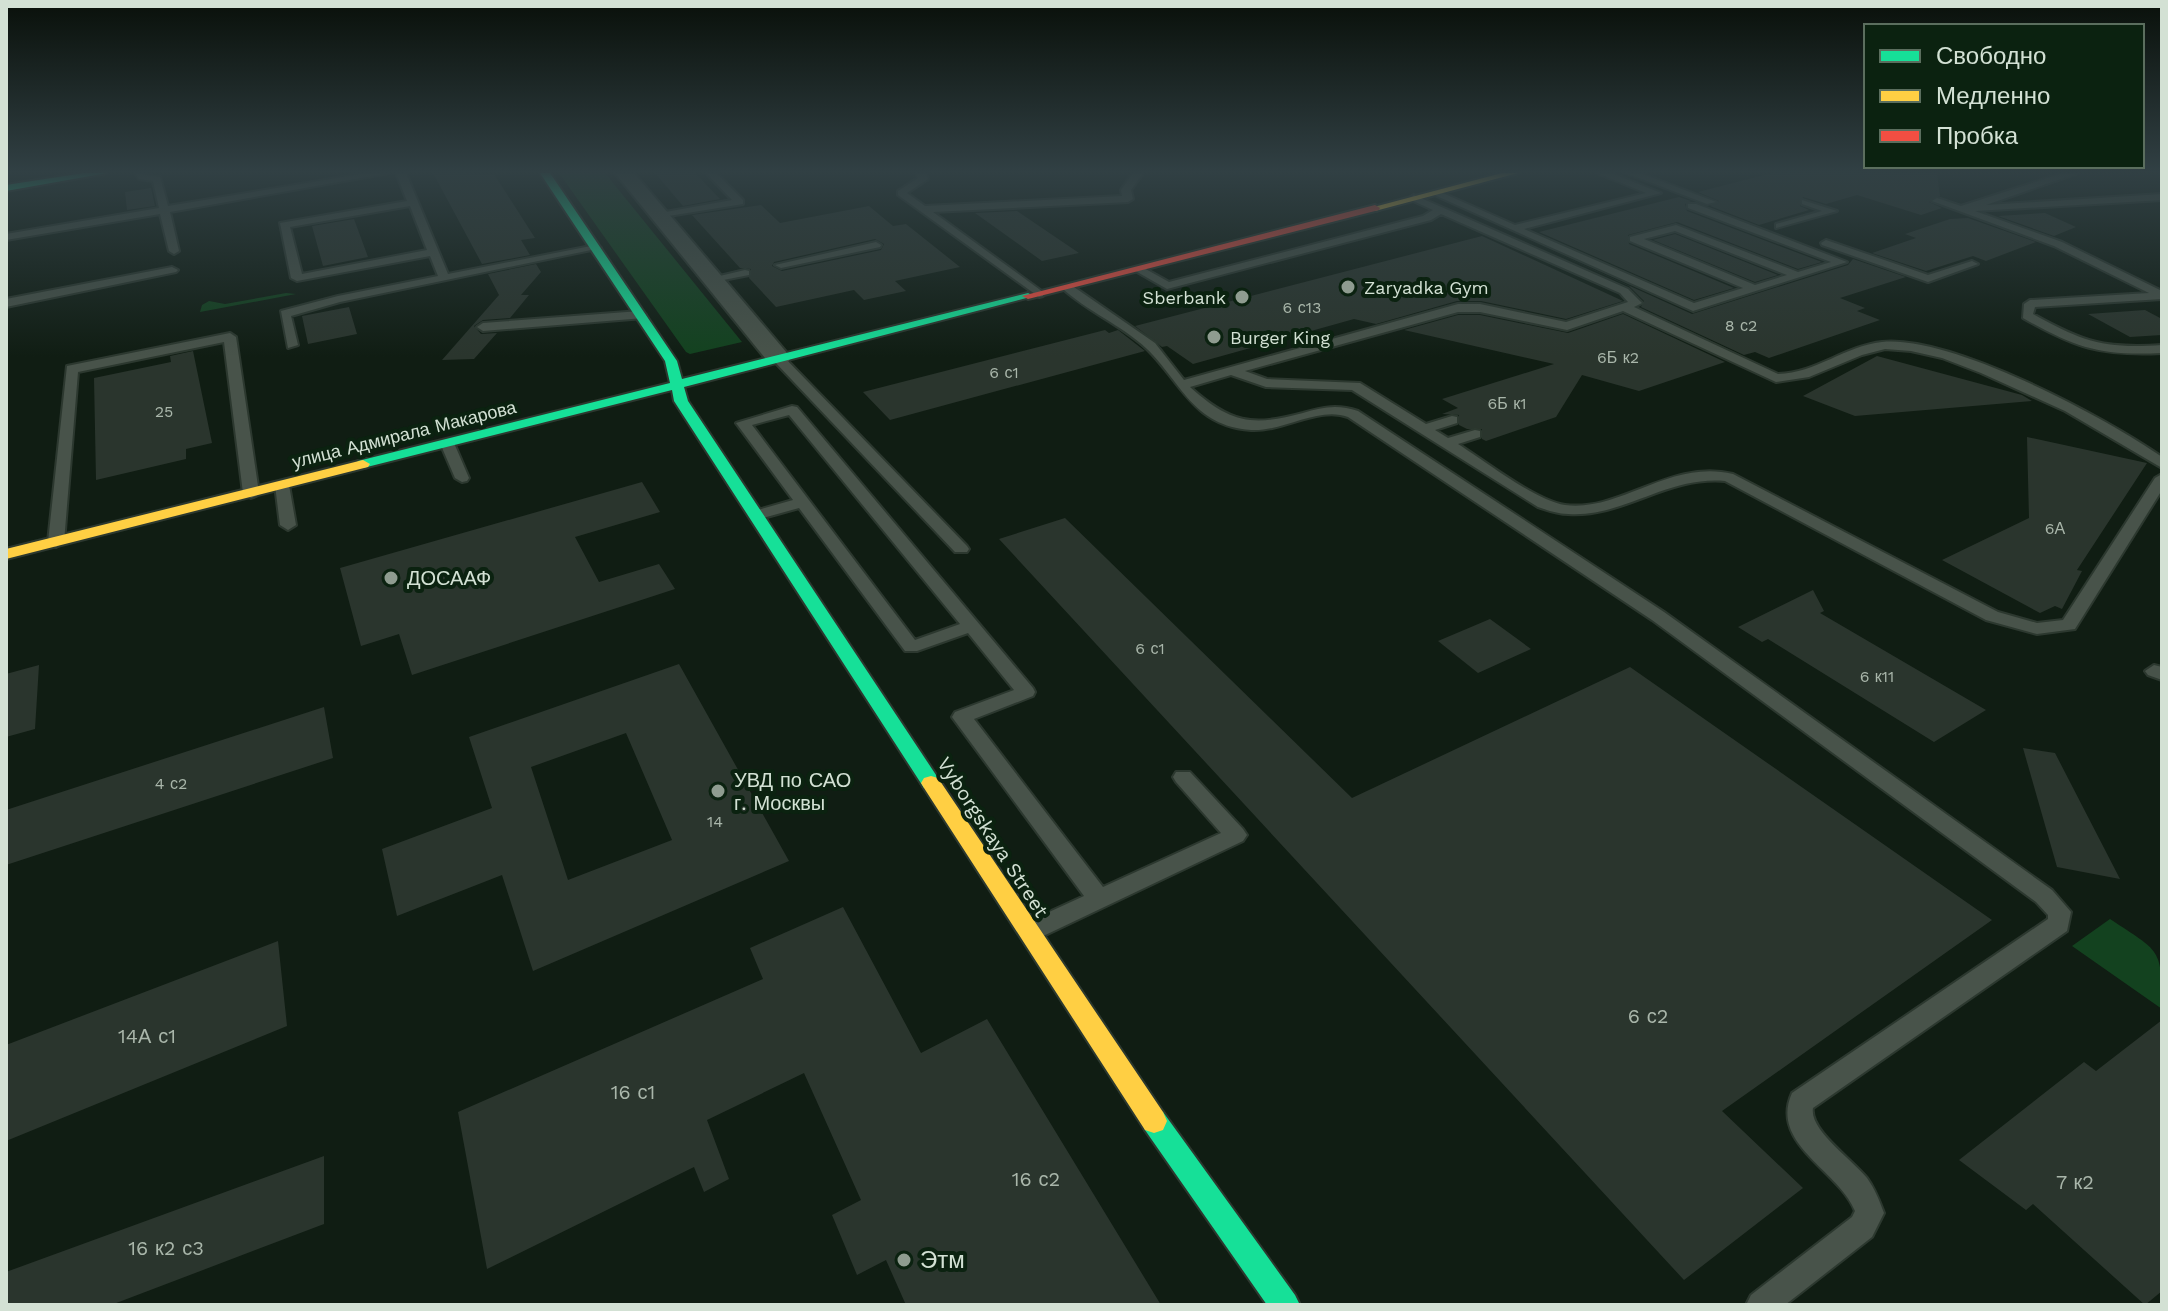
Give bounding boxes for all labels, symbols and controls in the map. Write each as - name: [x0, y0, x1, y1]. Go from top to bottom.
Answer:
- legend: [1864, 24, 2144, 168]
- text: Свободно: [1936, 42, 2046, 70]
- text: Медленно: [1936, 82, 2050, 110]
- text: Пробка: [1936, 122, 2019, 150]
- place label: Zaryadka Gym: [1364, 277, 1489, 298]
- marker: Zaryadka Gym: [1339, 278, 1357, 296]
- place label: Sberbank: [1143, 287, 1226, 308]
- marker: Sberbank: [1233, 288, 1251, 306]
- house number: 6 с13: [1283, 298, 1321, 317]
- house number: 8 с2: [1725, 316, 1757, 335]
- place label: Burger King: [1230, 327, 1331, 348]
- marker: Burger King: [1205, 328, 1223, 346]
- house number: 6Б к2: [1597, 348, 1639, 367]
- house number: 6 с1: [989, 363, 1019, 382]
- house number: 6Б к1: [1488, 394, 1526, 413]
- street label: улица Адмирала Макарова: [290, 396, 519, 472]
- house number: 25: [155, 402, 173, 421]
- house number: 6А: [2045, 519, 2066, 538]
- place label: ДОСААФ: [407, 566, 491, 590]
- marker: ДОСААФ: [382, 569, 400, 587]
- house number: 6 с1: [1135, 639, 1165, 658]
- house number: 6 к11: [1860, 667, 1894, 686]
- street label: Vyborgskaya Street: [932, 752, 1054, 922]
- place label: УВД по САО г. Москвы: [734, 768, 851, 815]
- house number: 4 с2: [155, 774, 187, 793]
- marker: УВД по САО г. Москвы: [709, 782, 727, 800]
- house number: 14: [707, 812, 723, 831]
- house number: 6 с2: [1628, 1004, 1668, 1028]
- house number: 14А с1: [118, 1024, 176, 1048]
- house number: 16 с1: [611, 1080, 655, 1104]
- house number: 16 с2: [1012, 1167, 1060, 1191]
- house number: 7 к2: [2056, 1170, 2094, 1194]
- house number: 16 к2 с3: [128, 1236, 204, 1260]
- place label: Этм: [920, 1246, 965, 1274]
- marker: Этм: [895, 1251, 913, 1269]

